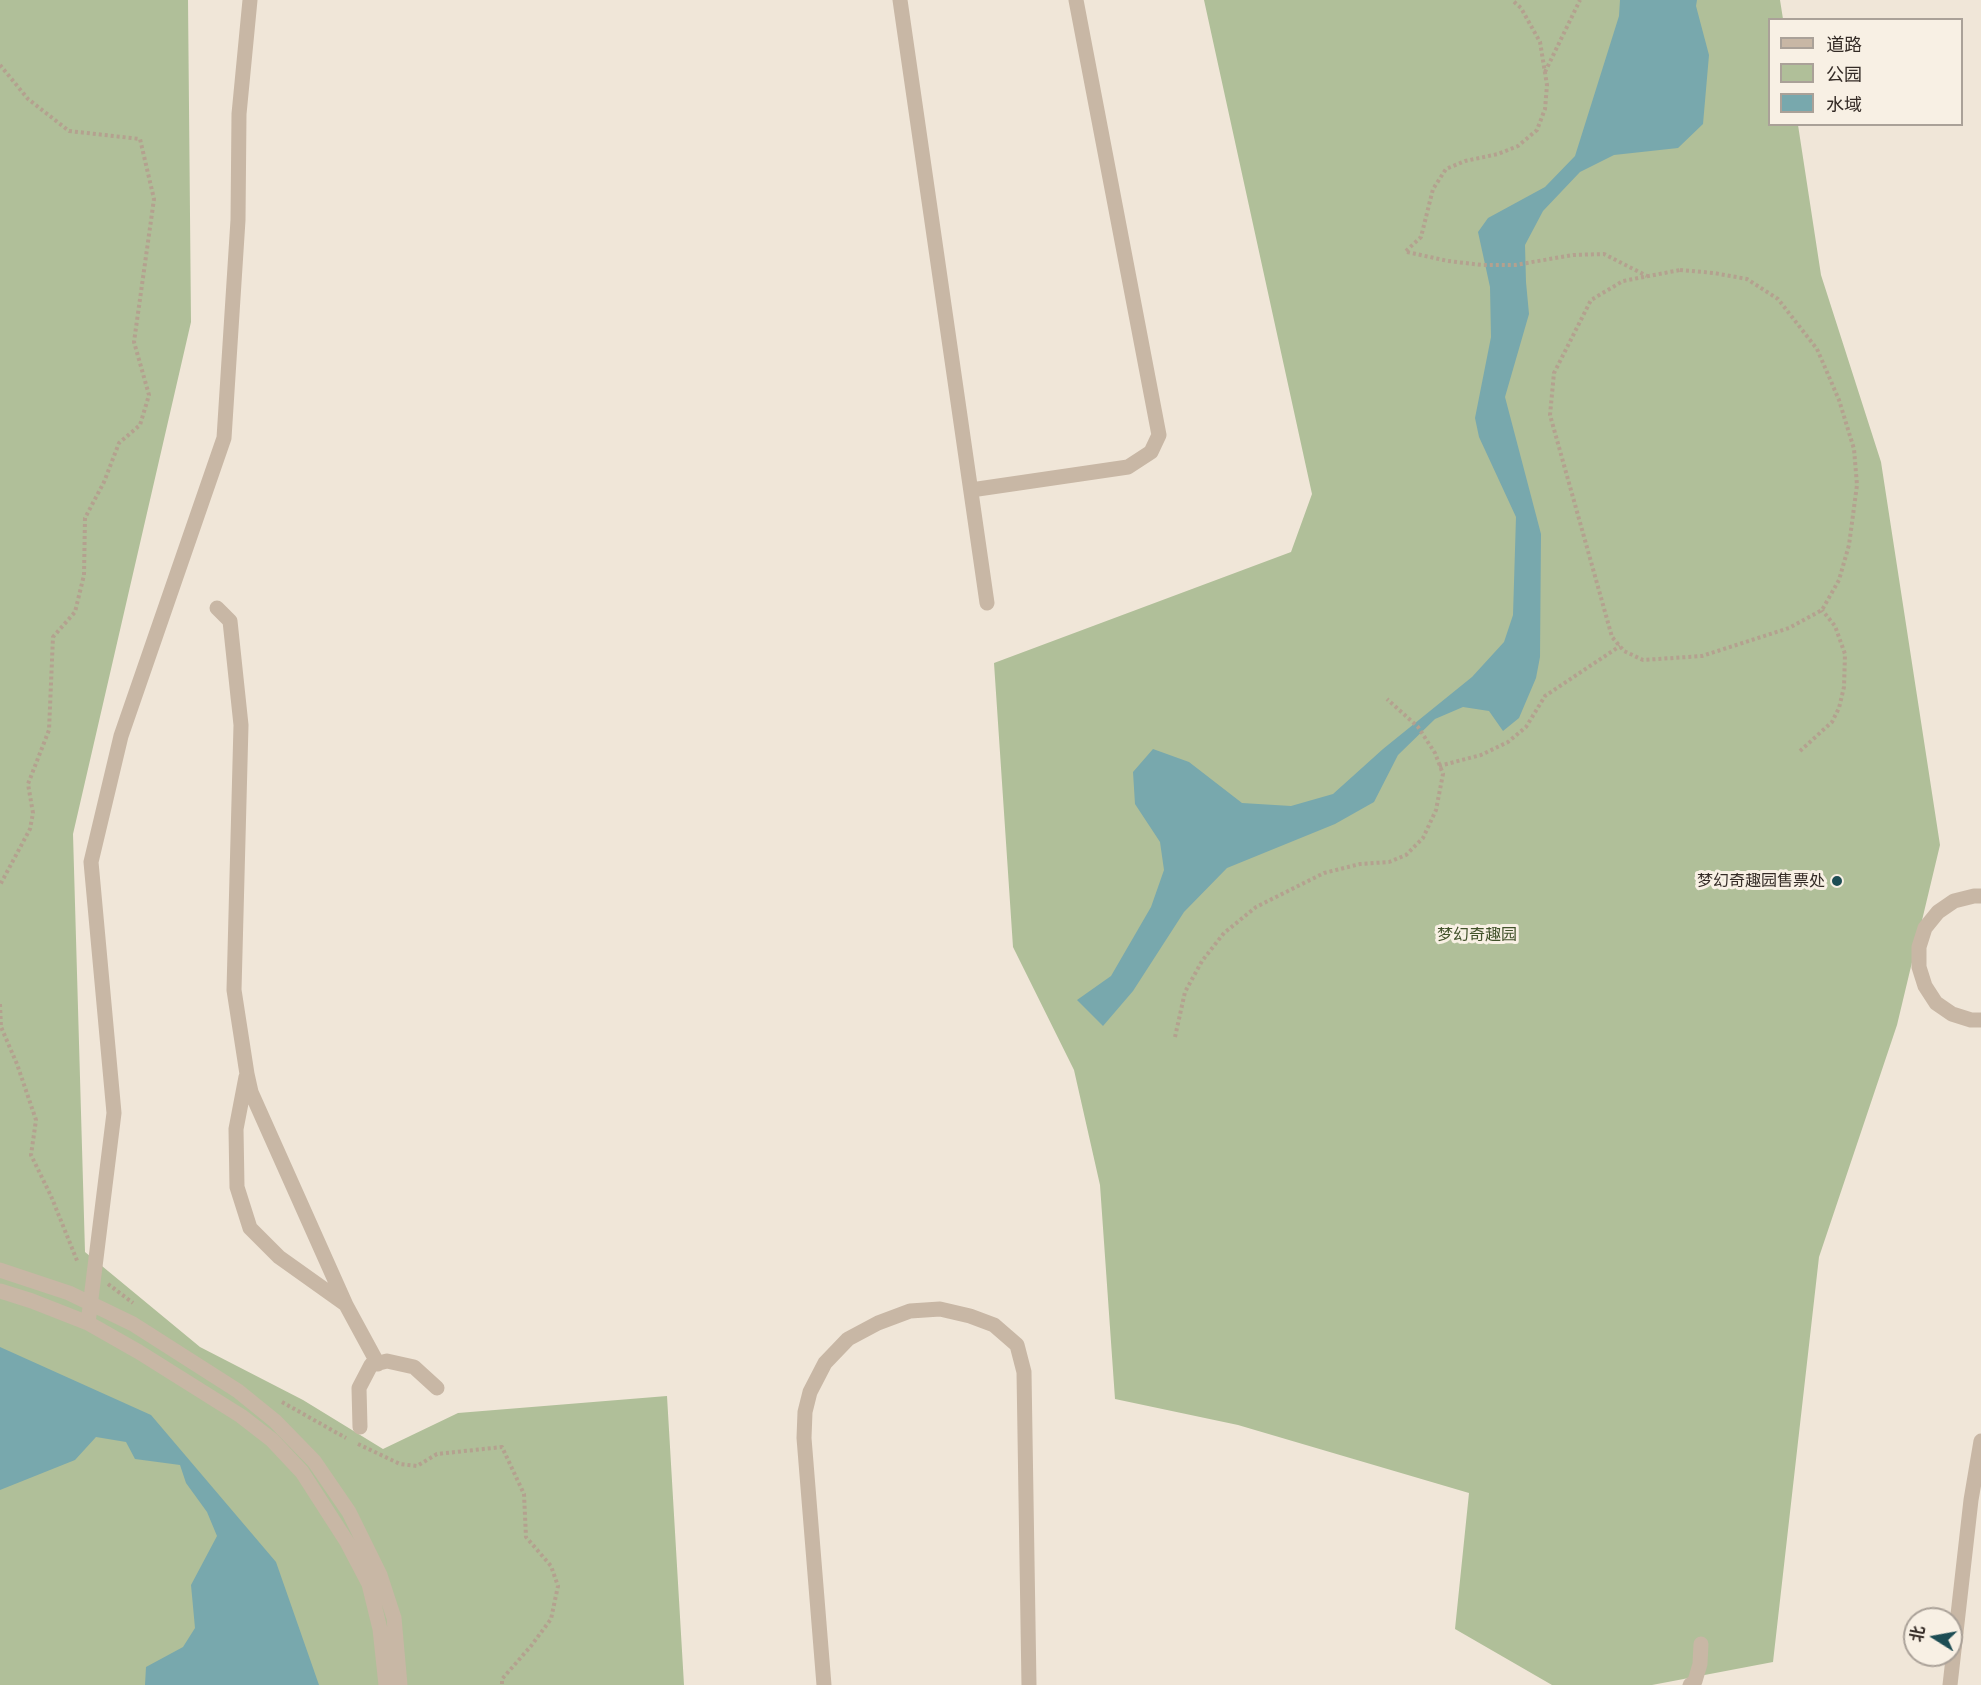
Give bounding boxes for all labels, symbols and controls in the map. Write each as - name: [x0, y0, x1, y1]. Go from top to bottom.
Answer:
- legend: [1768, 18, 1963, 126]
- text: 道路: [1826, 33, 1862, 55]
- text: 公园: [1826, 63, 1862, 85]
- text: 水域: [1826, 93, 1862, 115]
- place label: 梦幻奇趣园售票处: [1697, 871, 1825, 891]
- marker: 梦幻奇趣园售票处: [1830, 874, 1844, 888]
- park label: 梦幻奇趣园: [1437, 925, 1517, 945]
- north arrow: [1903, 1607, 1963, 1667]
- text: 北: [1906, 1624, 1928, 1644]

